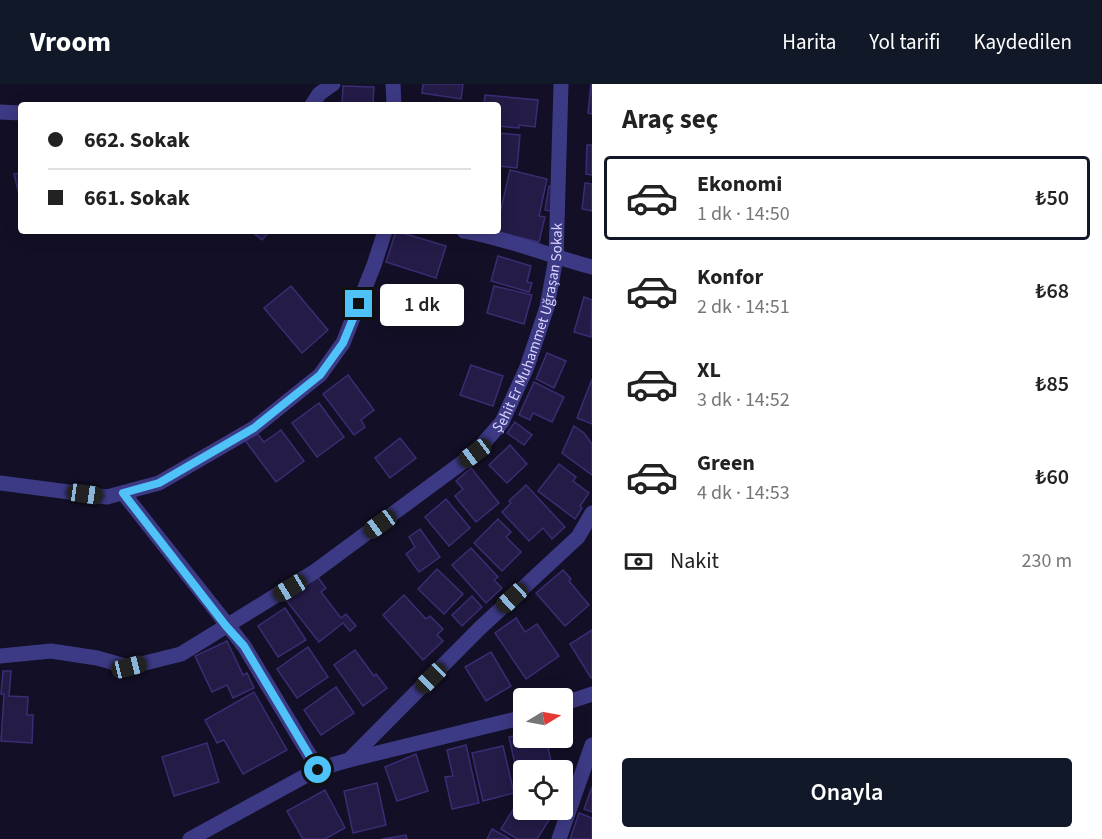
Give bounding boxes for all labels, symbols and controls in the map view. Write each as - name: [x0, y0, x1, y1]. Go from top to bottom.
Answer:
- text: Vroom: [30, 22, 111, 62]
- text: Harita: [782, 27, 836, 57]
- text: Yol tarifi: [869, 27, 940, 57]
- text: Kaydedilen: [973, 27, 1072, 57]
- text: Araç seç: [622, 100, 718, 139]
- text: 662. Sokak: [84, 124, 190, 156]
- text: Ekonomi: [697, 168, 782, 200]
- icon: car: [625, 171, 679, 225]
- text: 661. Sokak: [84, 182, 190, 214]
- text: ₺50: [1035, 182, 1069, 214]
- text: 1 dk · 14:50: [697, 200, 790, 228]
- street label: Şehit Er Muhammet Uğraşan Sokak: [487, 222, 568, 437]
- text: Konfor: [697, 261, 763, 293]
- icon: car: [625, 264, 679, 318]
- text: ₺68: [1035, 275, 1069, 307]
- callout: 1 dk: [380, 283, 464, 325]
- route end: [345, 290, 372, 317]
- text: 1 dk: [404, 291, 440, 319]
- text: 2 dk · 14:51: [697, 293, 790, 321]
- text: XL: [697, 354, 721, 386]
- icon: car: [625, 357, 679, 411]
- text: ₺85: [1035, 368, 1069, 400]
- text: 3 dk · 14:52: [697, 386, 790, 414]
- car: [455, 435, 495, 471]
- text: Green: [697, 447, 755, 479]
- icon: car: [625, 450, 679, 504]
- text: ₺60: [1035, 461, 1069, 493]
- text: 4 dk · 14:53: [697, 479, 790, 507]
- car: [66, 483, 104, 505]
- car: [360, 506, 400, 542]
- icon: cash: [622, 545, 655, 578]
- text: Nakit: [670, 545, 719, 577]
- text: 230 m: [1022, 547, 1072, 575]
- car: [270, 571, 310, 605]
- car: [493, 579, 531, 617]
- car: [109, 654, 149, 680]
- car: [412, 659, 450, 697]
- north arrow: [513, 688, 573, 748]
- map controls: [513, 688, 573, 820]
- route start: [304, 756, 331, 783]
- button: Onayla: [622, 758, 1072, 827]
- button: locate: [513, 760, 573, 820]

